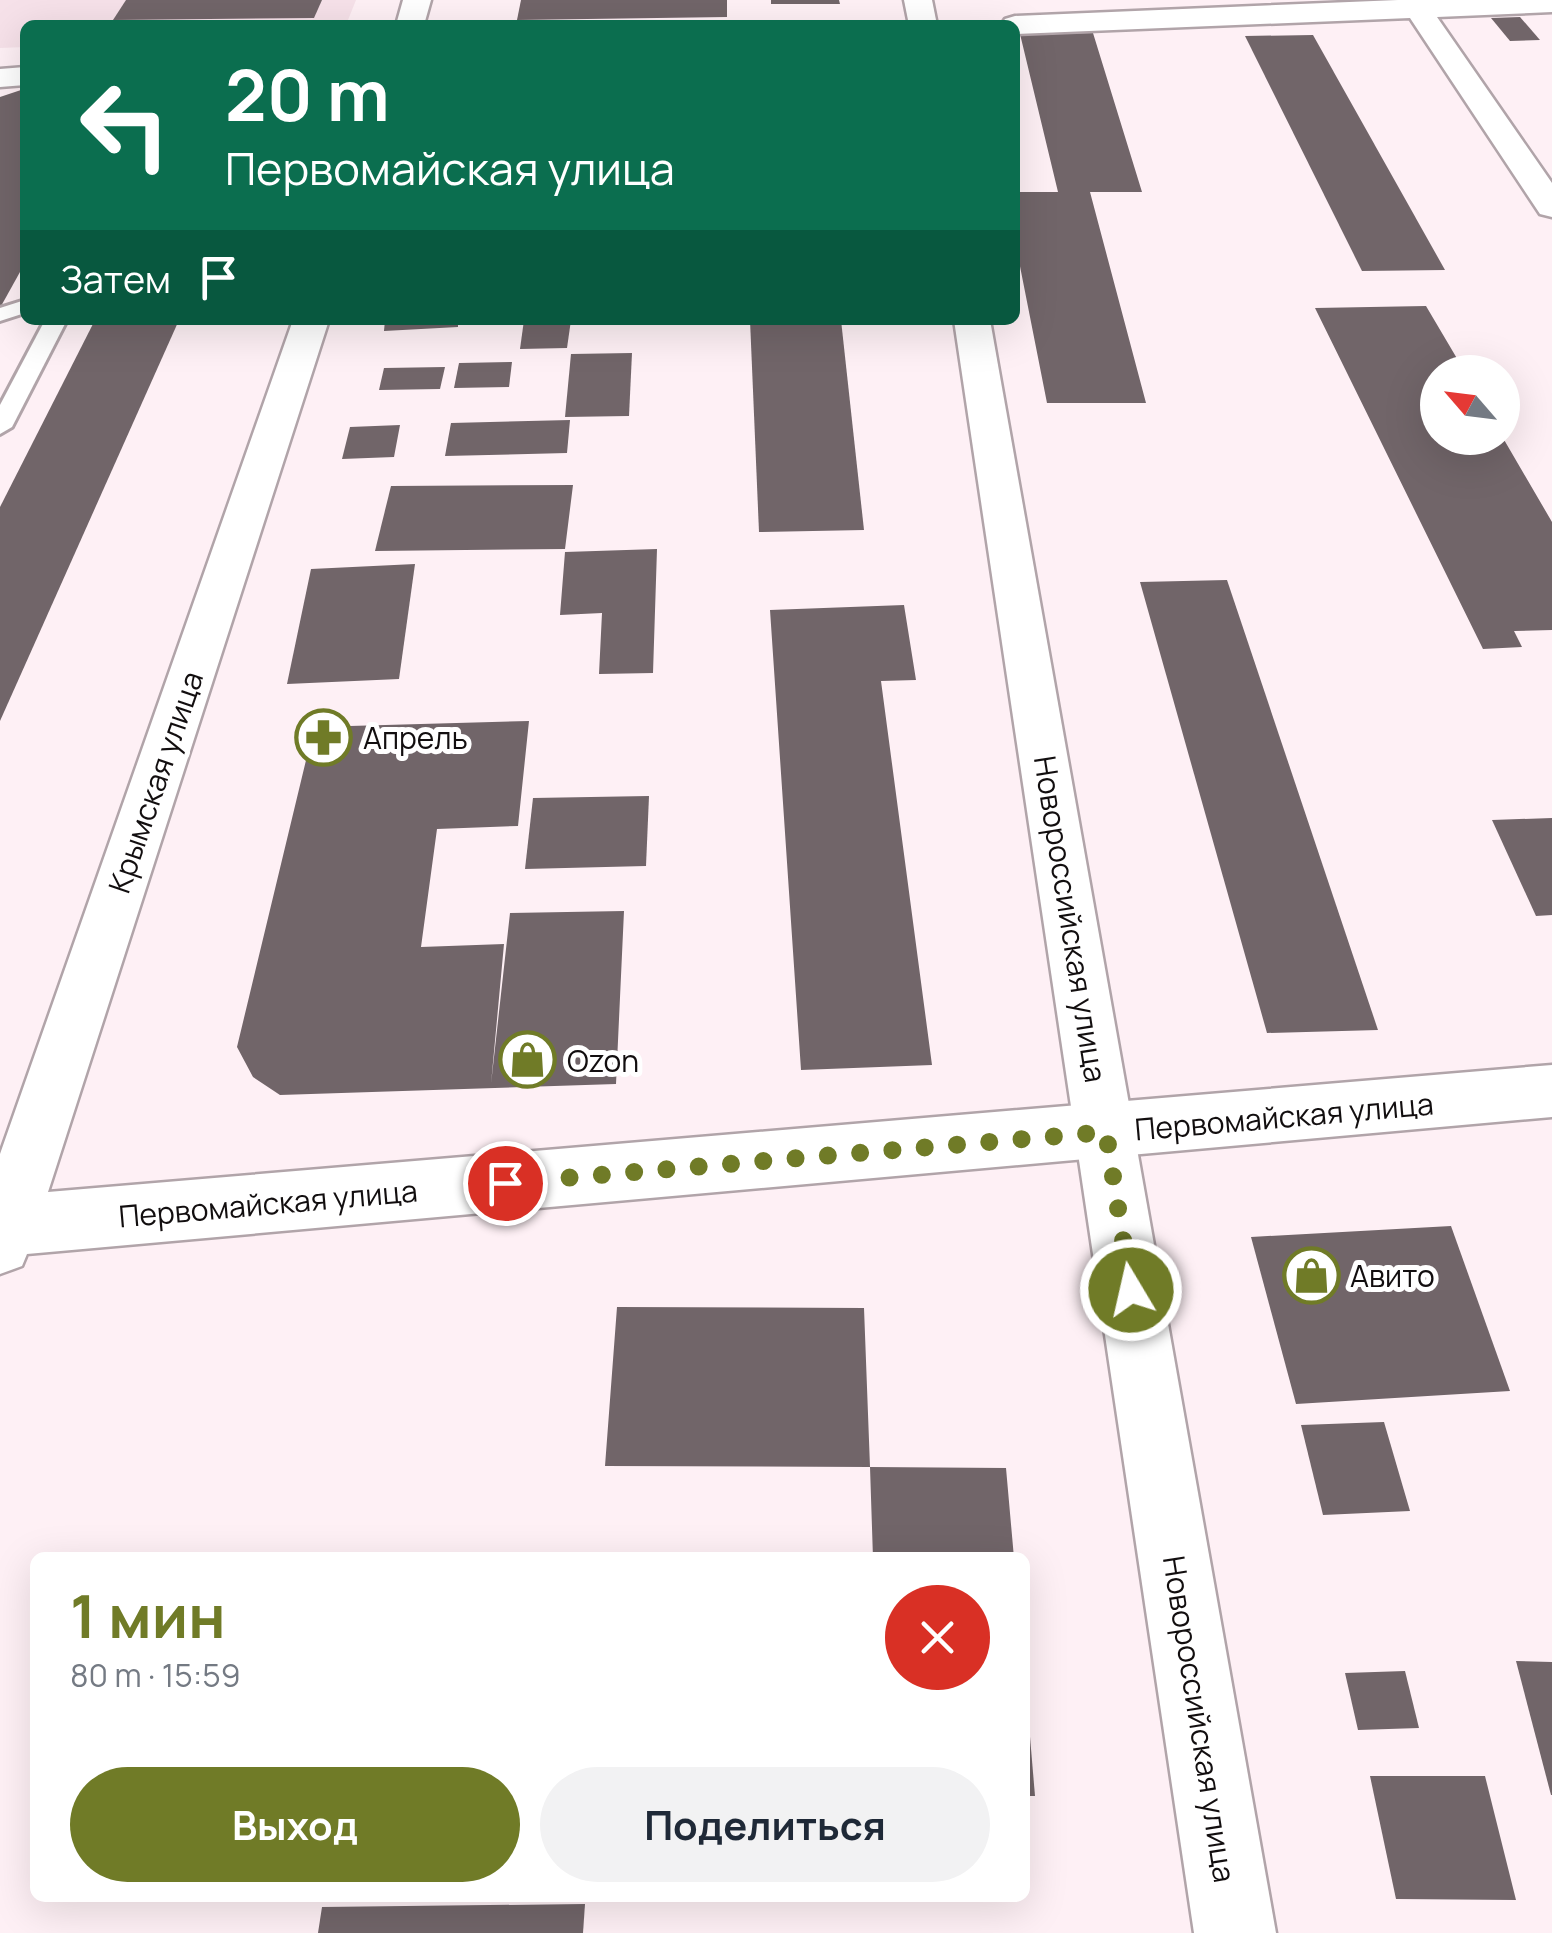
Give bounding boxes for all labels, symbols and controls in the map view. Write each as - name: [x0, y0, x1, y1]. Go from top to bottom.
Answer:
- text: 20 m: [225, 46, 390, 142]
- icon: left: [60, 60, 190, 190]
- text: Первомайская улица: [225, 137, 675, 199]
- icon: arrive: [191, 250, 246, 305]
- text: Затем: [60, 252, 171, 304]
- north arrow: [1420, 355, 1520, 455]
- map controls: [1420, 355, 1520, 455]
- street label: Крымская улица: [98, 666, 212, 898]
- pharmacy icon: Апрель: [294, 707, 354, 767]
- place label: Апрель: [363, 717, 468, 758]
- street label: Новороссийская улица: [1025, 753, 1117, 1085]
- shop icon: Ozon: [498, 1030, 558, 1090]
- place label: Ozon: [567, 1040, 639, 1081]
- street label: Первомайская улица: [1133, 1083, 1435, 1149]
- pin: [463, 1141, 548, 1226]
- icon: arrive: [478, 1156, 533, 1211]
- street label: Первомайская улица: [117, 1170, 419, 1236]
- position arrow: [1079, 1238, 1183, 1342]
- shop icon: Авито: [1281, 1245, 1341, 1305]
- place label: Авито: [1350, 1255, 1435, 1296]
- street label: Новороссийская улица: [1154, 1553, 1246, 1885]
- text: 1 мин: [70, 1574, 226, 1656]
- button: close: [885, 1585, 990, 1690]
- text: 80 m · 15:59: [70, 1653, 241, 1697]
- button: Выход: [70, 1767, 520, 1882]
- button: Поделиться: [540, 1767, 990, 1882]

